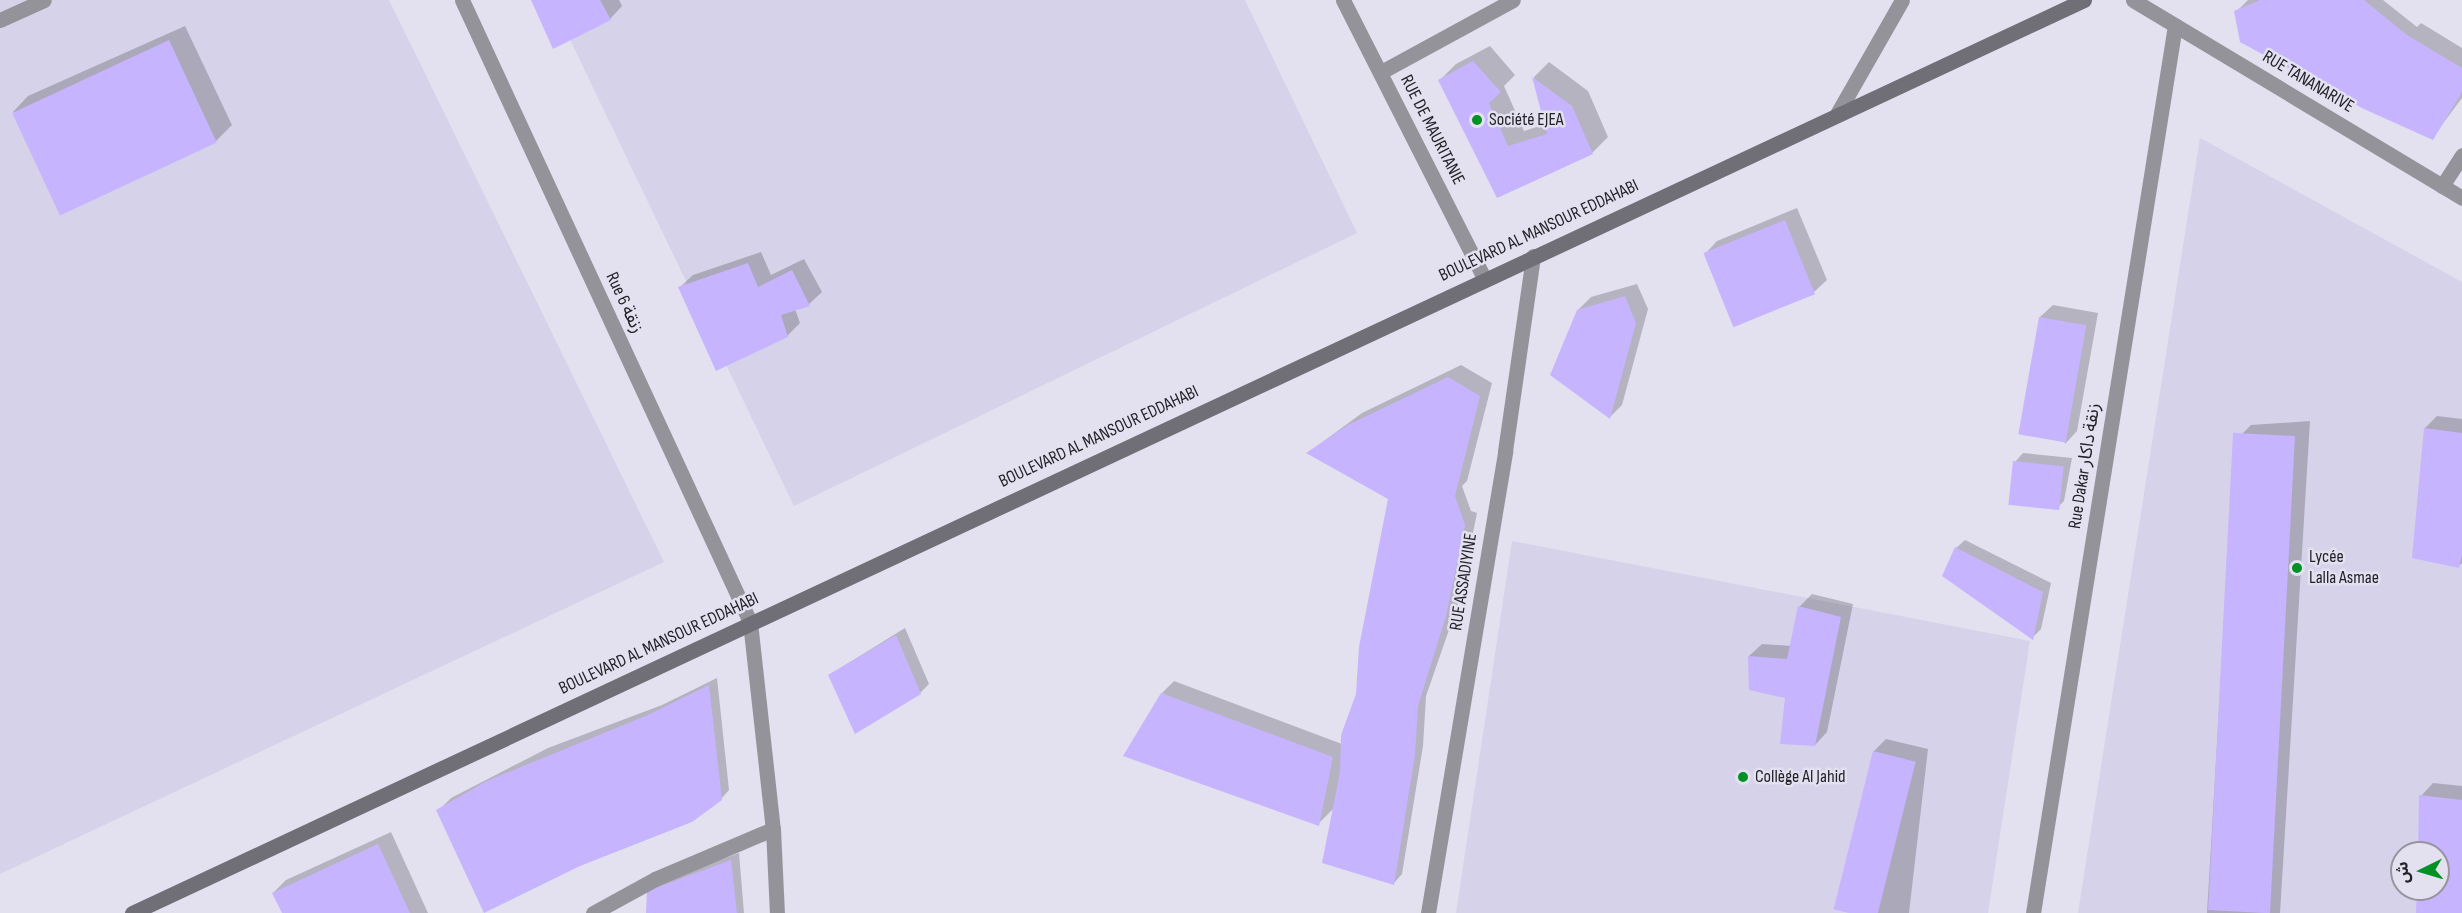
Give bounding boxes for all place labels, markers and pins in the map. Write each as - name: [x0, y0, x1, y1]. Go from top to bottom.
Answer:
- place label: Société EJEA: [1489, 109, 1563, 131]
- marker: Société EJEA: [1470, 113, 1484, 127]
- place label: Lycée Lalla Asmae: [2309, 547, 2379, 590]
- marker: Lycée Lalla Asmae: [2290, 561, 2304, 575]
- place label: Collège Al Jahid: [1755, 766, 1846, 788]
- marker: Collège Al Jahid: [1736, 770, 1750, 784]

